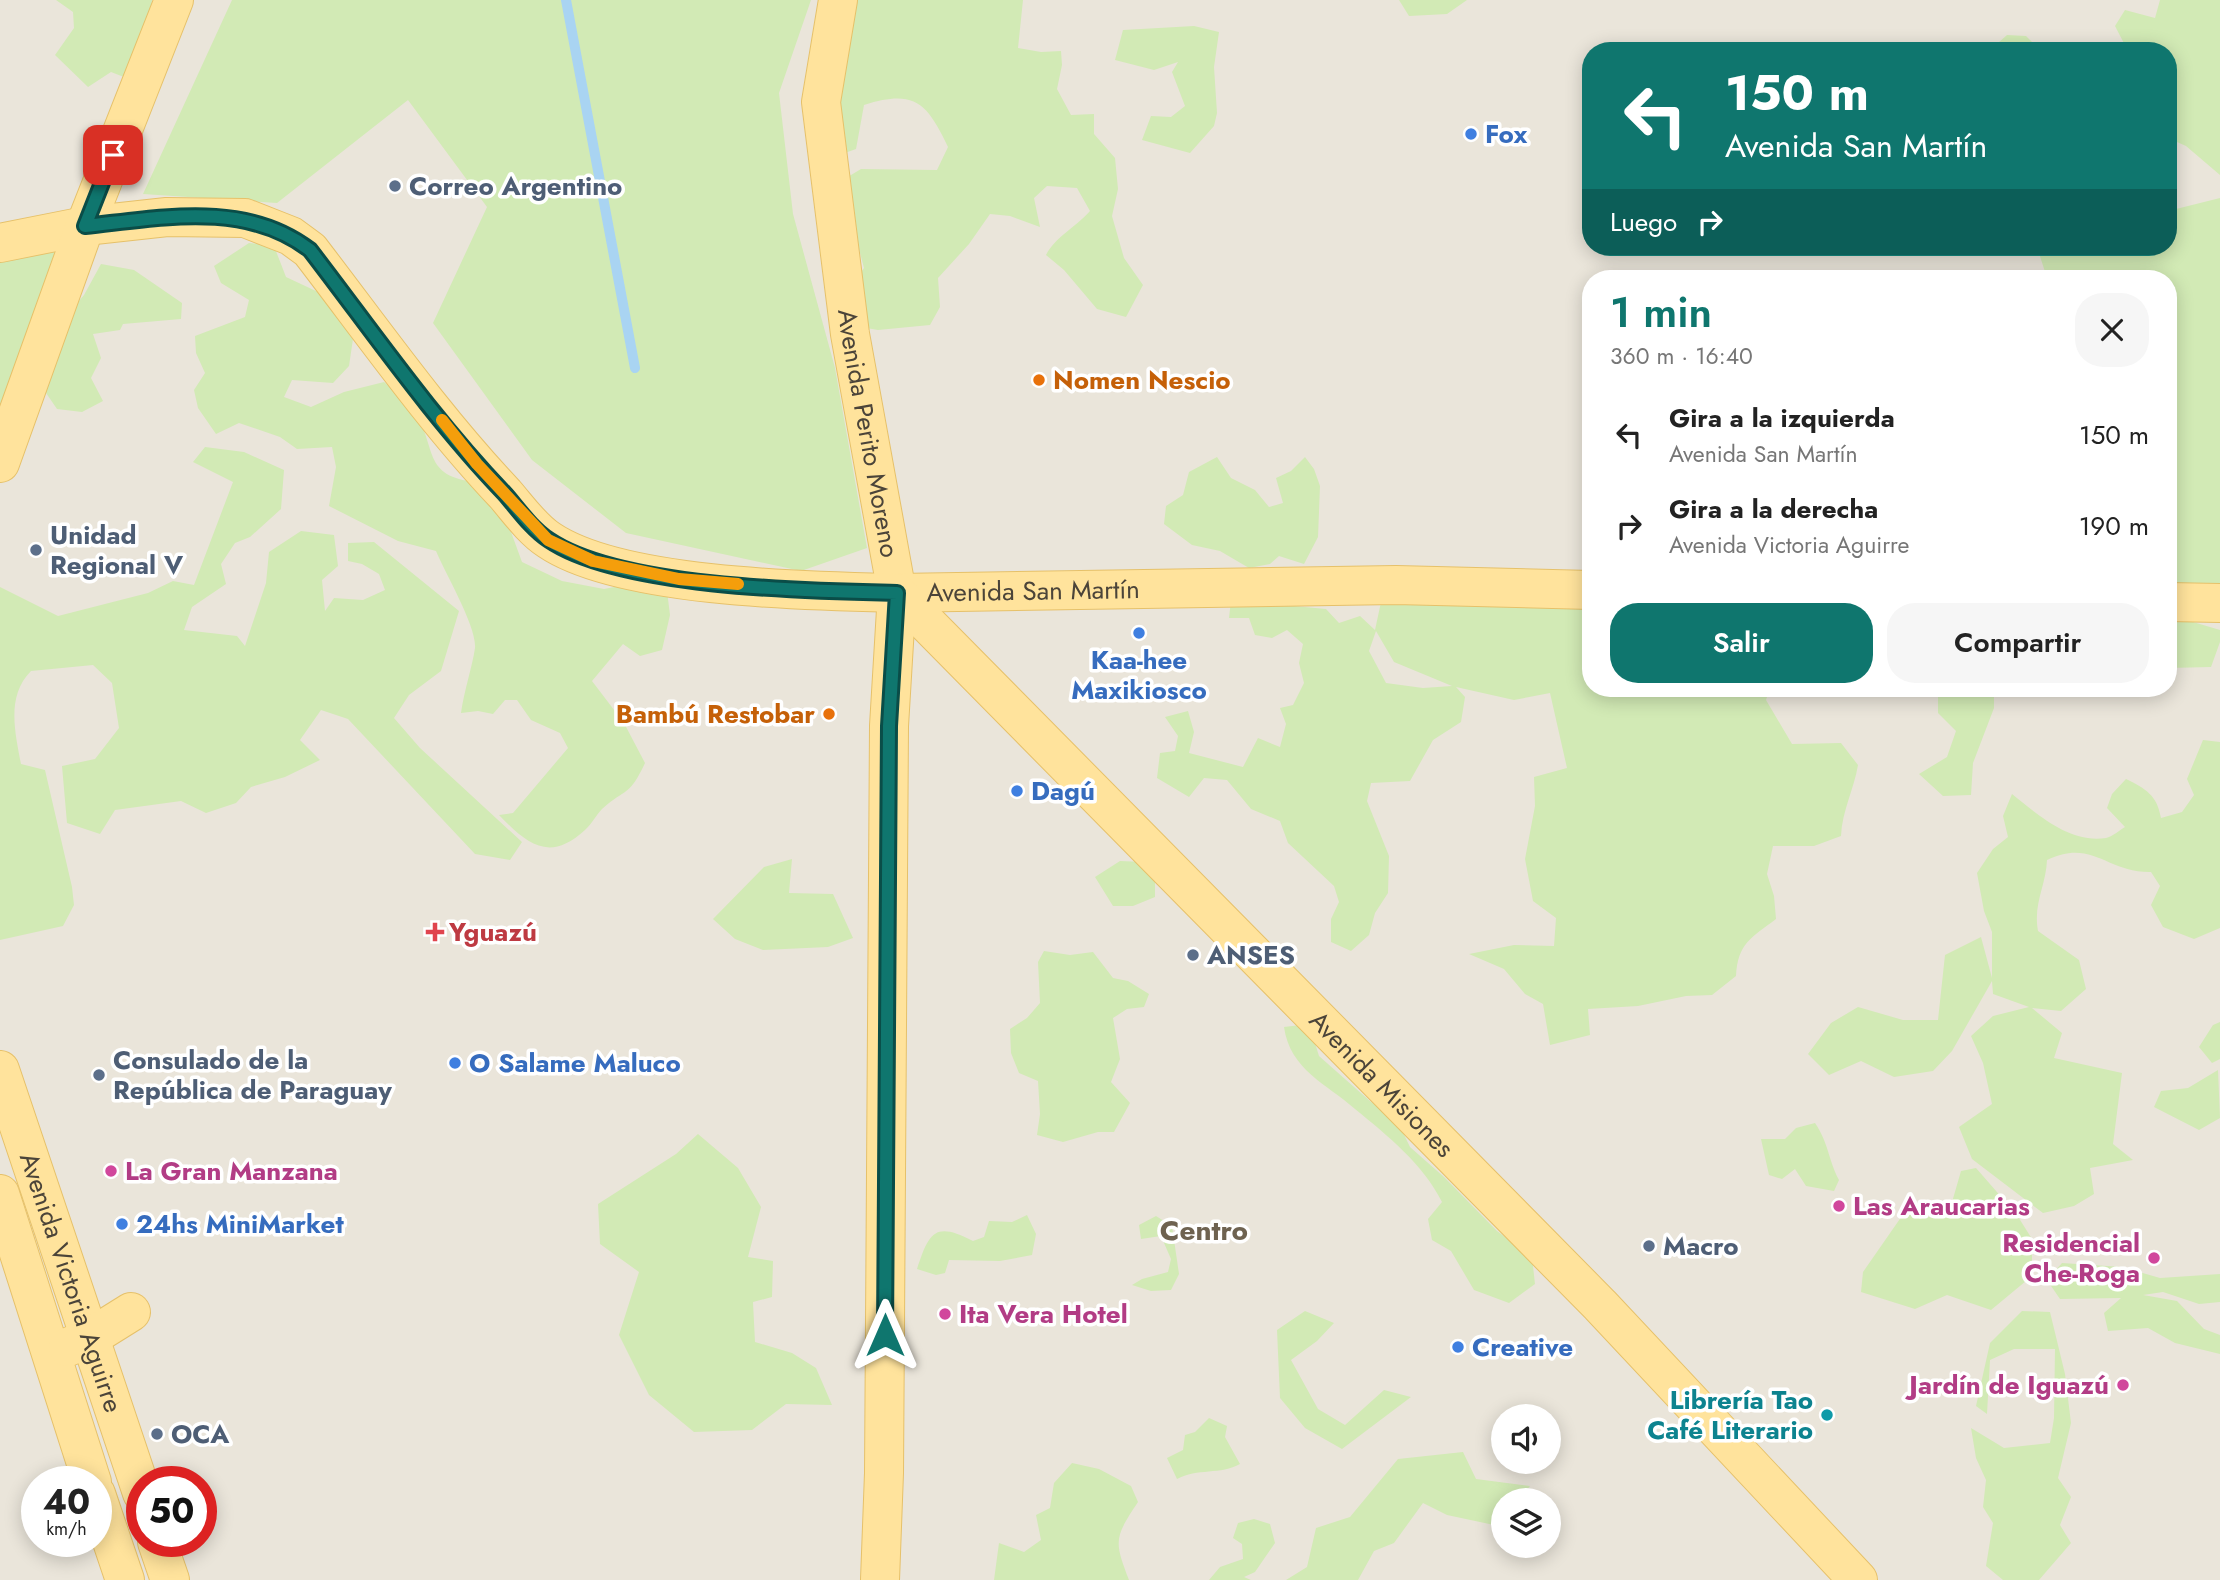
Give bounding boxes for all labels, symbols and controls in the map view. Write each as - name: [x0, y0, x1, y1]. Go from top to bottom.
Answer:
- text: 150 m: [1725, 58, 1869, 128]
- icon: left: [1610, 70, 1701, 161]
- place label: Fox: [1485, 115, 1528, 153]
- text: Avenida San Martín: [1725, 123, 1987, 169]
- pin: [83, 125, 143, 185]
- marker: Fox: [1463, 126, 1479, 142]
- icon: arrive: [94, 136, 132, 174]
- place label: Correo Argentino: [409, 167, 622, 205]
- marker: Correo Argentino: [387, 178, 403, 194]
- text: Luego: [1610, 203, 1677, 241]
- icon: right: [1691, 203, 1729, 241]
- text: 1 min: [1610, 282, 1712, 343]
- button: close: [2075, 293, 2149, 367]
- street label: Avenida Perito Moreno: [828, 307, 909, 560]
- text: 360 m · 16:40: [1610, 339, 1753, 373]
- place label: Nomen Nescio: [1053, 361, 1231, 399]
- marker: Nomen Nescio: [1031, 372, 1047, 388]
- text: Gira a la izquierda: [1669, 399, 1895, 437]
- icon: left: [1610, 416, 1648, 454]
- text: 150 m: [2079, 416, 2149, 454]
- text: Avenida San Martín: [1669, 437, 1858, 471]
- text: Gira a la derecha: [1669, 490, 1878, 528]
- icon: right: [1610, 507, 1648, 545]
- text: 190 m: [2079, 507, 2149, 545]
- place label: Unidad Regional V: [50, 516, 184, 584]
- text: Avenida Victoria Aguirre: [1669, 528, 1909, 562]
- marker: Unidad Regional V: [28, 542, 44, 558]
- street label: Avenida San Martín: [926, 570, 1140, 612]
- button: Salir: [1610, 603, 1873, 683]
- button: Compartir: [1887, 603, 2149, 683]
- marker: Kaa-hee Maxikiosco: [1131, 625, 1147, 641]
- place label: Kaa-hee Maxikiosco: [1071, 641, 1207, 709]
- place label: Bambú Restobar: [616, 695, 815, 733]
- marker: Bambú Restobar: [821, 706, 837, 722]
- place label: Dagú: [1031, 772, 1095, 810]
- marker: Dagú: [1009, 783, 1025, 799]
- place label: Yguazú: [448, 913, 537, 951]
- marker: Yguazú: [427, 924, 443, 940]
- place label: ANSES: [1206, 936, 1295, 974]
- marker: ANSES: [1185, 947, 1201, 963]
- street label: Avenida Misiones: [1301, 1002, 1463, 1166]
- place label: Consulado de la República de Paraguay: [113, 1041, 392, 1109]
- place label: O Salame Maluco: [469, 1044, 681, 1082]
- marker: O Salame Maluco: [447, 1055, 463, 1071]
- marker: Consulado de la República de Paraguay: [91, 1067, 107, 1083]
- street label: Avenida Victoria Aguirre: [10, 1147, 133, 1417]
- place label: La Gran Manzana: [125, 1152, 338, 1190]
- marker: La Gran Manzana: [103, 1163, 119, 1179]
- place label: Las Araucarias: [1853, 1187, 2030, 1225]
- marker: Las Araucarias: [1831, 1198, 1847, 1214]
- place label: 24hs MiniMarket: [136, 1205, 344, 1243]
- district label: Centro: [1160, 1210, 1248, 1251]
- marker: 24hs MiniMarket: [114, 1216, 130, 1232]
- place label: Residencial Che-Roga: [2002, 1224, 2140, 1292]
- place label: Macro: [1663, 1227, 1739, 1265]
- marker: Macro: [1641, 1238, 1657, 1254]
- marker: Residencial Che-Roga: [2146, 1250, 2162, 1266]
- place label: Ita Vera Hotel: [959, 1295, 1128, 1333]
- position arrow: [848, 1298, 922, 1372]
- marker: Ita Vera Hotel: [937, 1306, 953, 1322]
- place label: Creative: [1472, 1328, 1573, 1366]
- marker: Creative: [1450, 1339, 1466, 1355]
- place label: Jardín de Iguazú: [1904, 1366, 2109, 1404]
- marker: Jardín de Iguazú: [2115, 1377, 2131, 1393]
- place label: Librería Tao Café Literario: [1647, 1381, 1813, 1449]
- map controls: [1491, 1404, 1561, 1558]
- button: sound: [1491, 1404, 1561, 1474]
- marker: Librería Tao Café Literario: [1819, 1407, 1835, 1423]
- place label: OCA: [171, 1415, 230, 1453]
- marker: OCA: [149, 1426, 165, 1442]
- speed limit sign: 50: [126, 1466, 217, 1557]
- text: 40: [43, 1477, 90, 1527]
- button: layers: [1491, 1488, 1561, 1558]
- text: km/h: [46, 1516, 87, 1542]

